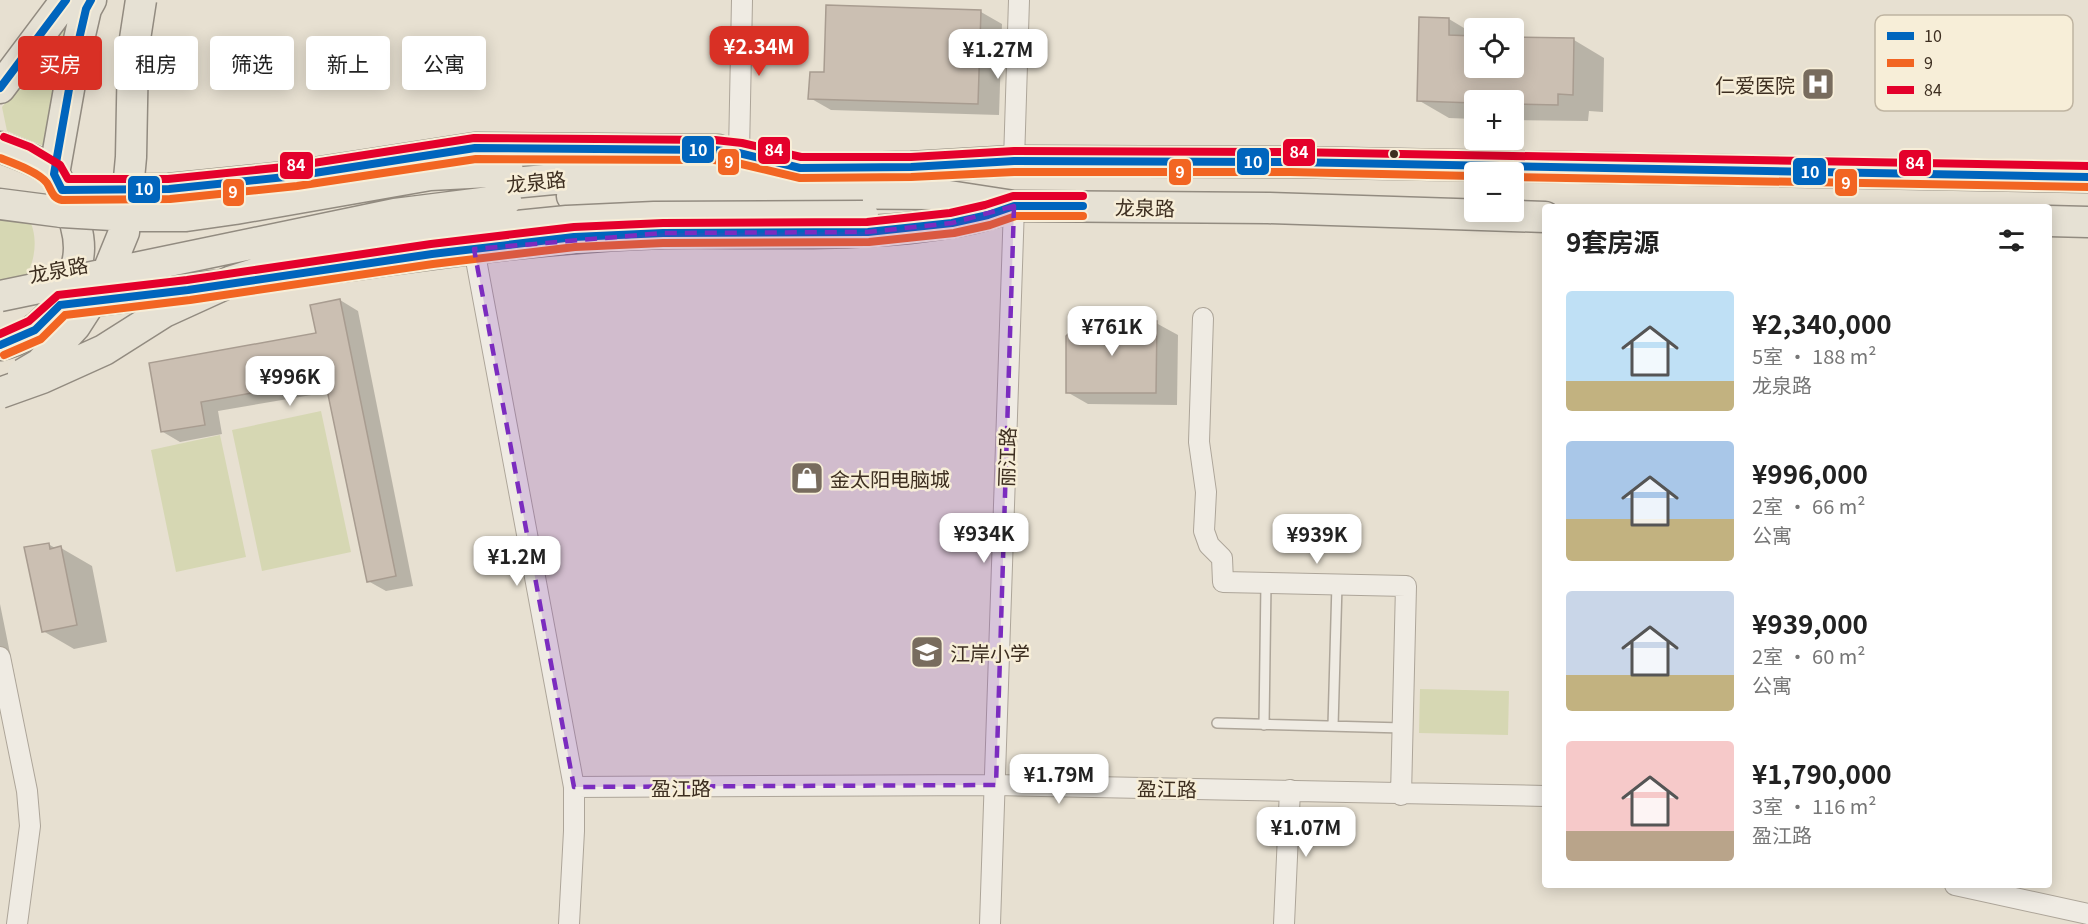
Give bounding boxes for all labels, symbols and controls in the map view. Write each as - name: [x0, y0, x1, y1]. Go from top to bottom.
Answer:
- legend: [1875, 15, 2073, 111]
- map controls: [1464, 18, 1524, 222]
- button: locate: [1464, 18, 1524, 78]
- text: 10: [1924, 23, 1942, 47]
- pin: ¥2.34M: [710, 26, 808, 77]
- pin: ¥1.27M: [949, 29, 1047, 80]
- text: ¥2.34M: [724, 31, 794, 60]
- text: ¥1.27M: [963, 34, 1033, 63]
- chip: 买房: [18, 36, 102, 90]
- chip: 租房: [114, 36, 198, 90]
- chip: 筛选: [210, 36, 294, 90]
- chip: 新上: [306, 36, 390, 90]
- chip: 公寓: [402, 36, 486, 90]
- text: 9: [1924, 50, 1933, 74]
- hospital icon: 仁爱医院: [1800, 66, 1836, 102]
- place label: 仁爱医院: [1715, 70, 1795, 99]
- text: 84: [1924, 77, 1942, 101]
- button: +: [1464, 90, 1524, 150]
- line badge: 10: [681, 135, 715, 164]
- line badge: 84: [757, 136, 791, 165]
- text: 10: [689, 137, 707, 161]
- text: 84: [765, 137, 783, 161]
- line badge: 84: [1282, 138, 1316, 167]
- text: 84: [1290, 139, 1308, 163]
- line badge: 10: [1236, 147, 1270, 176]
- line badge: 9: [717, 148, 740, 176]
- unlabelled marker: [1388, 148, 1400, 160]
- text: 9: [724, 149, 734, 173]
- text: 10: [1244, 149, 1262, 173]
- line badge: 84: [1898, 149, 1932, 177]
- text: 84: [1906, 150, 1924, 174]
- line badge: 84: [279, 151, 314, 180]
- text: 84: [287, 152, 305, 176]
- line badge: 10: [1792, 157, 1827, 186]
- line badge: 9: [1168, 158, 1192, 186]
- text: 9: [1175, 159, 1185, 183]
- text: 10: [1801, 159, 1819, 183]
- button: −: [1464, 162, 1524, 222]
- street label: 龙泉路: [505, 163, 567, 199]
- line badge: 9: [1834, 168, 1858, 197]
- text: 9: [1841, 170, 1851, 194]
- line badge: 10: [127, 175, 161, 204]
- text: 10: [135, 176, 153, 200]
- line badge: 9: [222, 178, 245, 207]
- text: 9: [228, 179, 238, 203]
- street label: 龙泉路: [1115, 192, 1175, 222]
- text: 9套房源: [1566, 222, 1659, 259]
- icon: filters: [1995, 224, 2028, 257]
- street label: 龙泉路: [26, 249, 90, 289]
- text: ¥2,340,000: [1752, 304, 1892, 341]
- pin: ¥761K: [1070, 306, 1154, 357]
- text: ¥761K: [1082, 311, 1142, 340]
- icon: home: [1614, 315, 1686, 387]
- text: 5室 · 188 m²: [1752, 341, 1877, 370]
- pin: ¥996K: [248, 356, 332, 407]
- text: ¥996K: [260, 361, 320, 390]
- text: 龙泉路: [1752, 370, 1812, 399]
- street label: 丽江路: [990, 427, 1022, 487]
- text: ¥996,000: [1752, 454, 1868, 491]
- shop icon: 金太阳电脑城: [789, 460, 825, 496]
- place label: 金太阳电脑城: [830, 464, 950, 493]
- icon: home: [1614, 465, 1686, 537]
- text: 2室 · 66 m²: [1752, 491, 1865, 520]
- pin: ¥934K: [942, 513, 1026, 564]
- pin: ¥939K: [1275, 514, 1359, 565]
- text: ¥934K: [954, 518, 1014, 547]
- text: ¥939K: [1287, 519, 1347, 548]
- text: 公寓: [1752, 520, 1792, 549]
- pin: ¥1.2M: [475, 536, 559, 587]
- text: ¥1.2M: [488, 541, 546, 570]
- text: ¥939,000: [1752, 604, 1868, 641]
- icon: home: [1614, 615, 1686, 687]
- school or university icon: 江岸小学: [909, 634, 945, 670]
- place label: 江岸小学: [950, 638, 1030, 667]
- text: 2室 · 60 m²: [1752, 641, 1865, 670]
- text: 公寓: [1752, 670, 1792, 699]
- pin: ¥1.79M: [1010, 754, 1108, 805]
- text: ¥1,790,000: [1752, 754, 1892, 791]
- text: ¥1.79M: [1024, 759, 1094, 788]
- icon: home: [1614, 765, 1686, 837]
- street label: 盈江路: [651, 773, 711, 802]
- street label: 盈江路: [1137, 773, 1197, 803]
- text: 3室 · 116 m²: [1752, 791, 1877, 820]
- pin: ¥1.07M: [1257, 807, 1355, 858]
- text: ¥1.07M: [1271, 812, 1341, 841]
- text: 盈江路: [1752, 820, 1812, 849]

